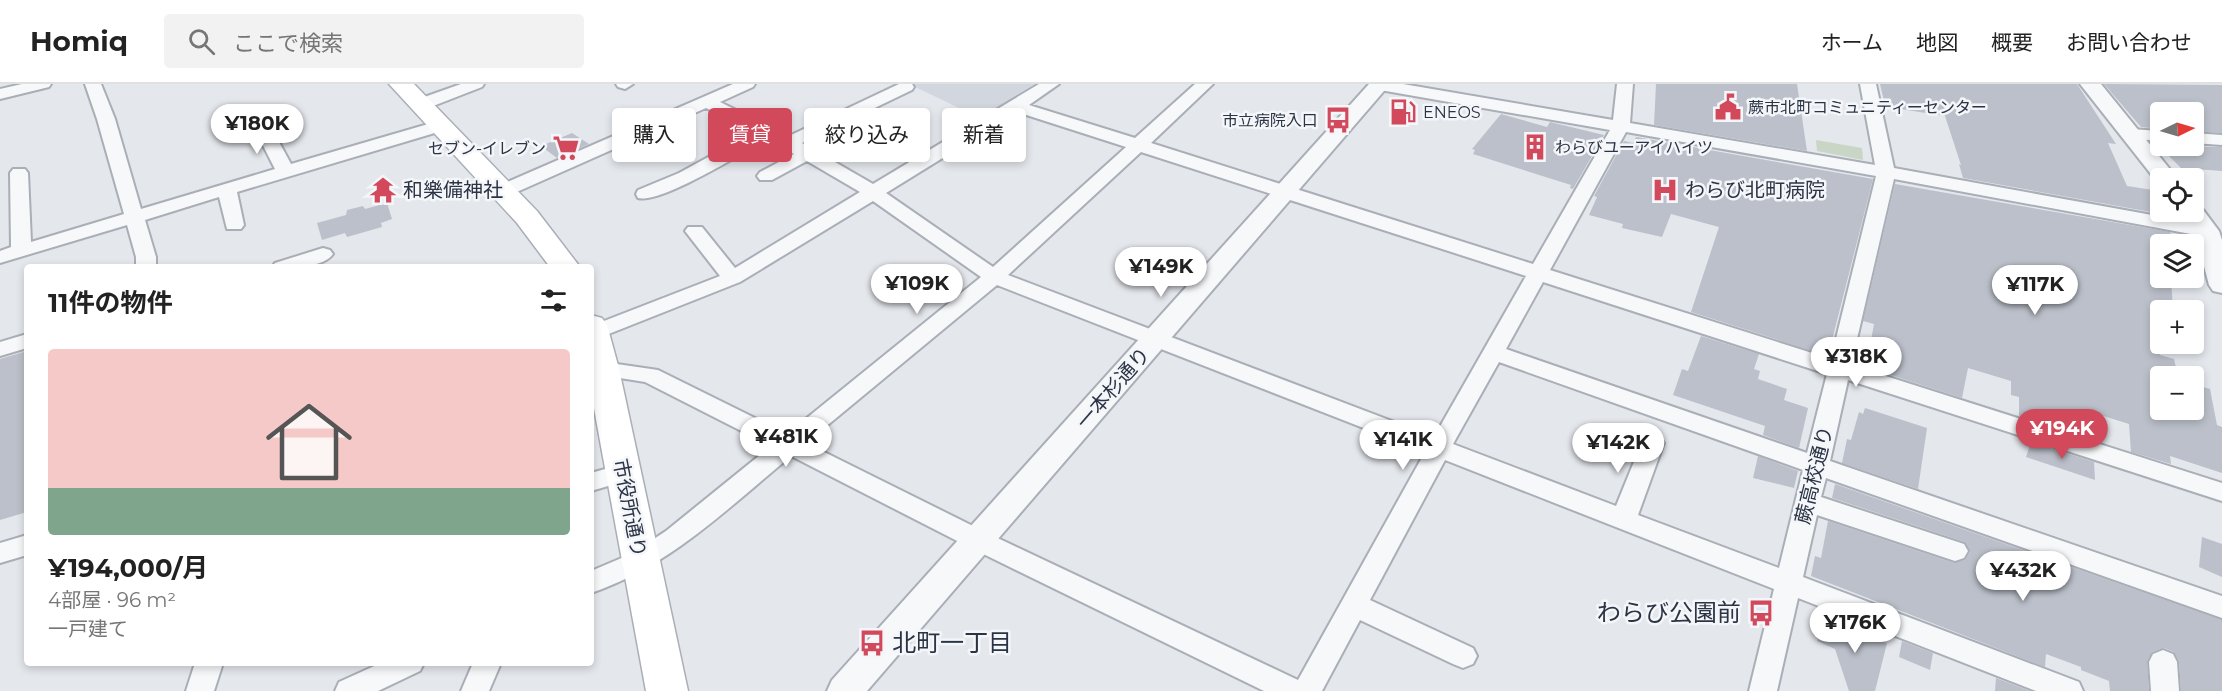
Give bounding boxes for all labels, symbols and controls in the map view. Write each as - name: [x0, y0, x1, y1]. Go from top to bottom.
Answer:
- search box: [164, 14, 584, 68]
- text: Homiq: [30, 24, 128, 58]
- icon: search: [185, 25, 218, 58]
- text: ここで検索: [233, 30, 343, 57]
- text: ホーム: [1821, 30, 1883, 55]
- text: 地図: [1916, 30, 1958, 55]
- text: 概要: [1991, 30, 2033, 55]
- text: お問い合わせ: [2066, 30, 2192, 55]
- public building icon: 蕨市北町コミュニティーセンター: [1713, 92, 1743, 122]
- fuel station icon: ENEOS: [1388, 97, 1418, 127]
- place label: 蕨市北町コミュニティーセンター: [1748, 98, 1987, 117]
- north arrow: [2150, 102, 2204, 156]
- map controls: [2150, 102, 2204, 420]
- place label: ENEOS: [1423, 103, 1481, 122]
- pin: ¥180K: [215, 104, 299, 155]
- bus stop icon: 市立病院入口: [1323, 105, 1353, 135]
- chip: 購入: [612, 108, 696, 162]
- chip: 賃貸: [708, 108, 792, 162]
- chip: 絞り込み: [804, 108, 930, 162]
- chip: 新着: [942, 108, 1026, 162]
- text: ¥180K: [225, 111, 289, 135]
- place label: 市立病院入口: [1222, 111, 1318, 130]
- building icon: わらびユーアイハイツ: [1520, 132, 1550, 162]
- supermarket icon: セブン-イレブン: [551, 133, 581, 163]
- place label: わらびユーアイハイツ: [1555, 138, 1713, 157]
- place label: セブン-イレブン: [428, 139, 546, 158]
- button: locate: [2150, 168, 2204, 222]
- temple icon: 和樂備神社: [368, 175, 398, 205]
- hospital icon: わらび北町病院: [1650, 175, 1680, 205]
- place label: 和樂備神社: [403, 178, 503, 202]
- place label: わらび北町病院: [1685, 178, 1825, 202]
- button: layers: [2150, 234, 2204, 288]
- pin: ¥149K: [1119, 247, 1203, 298]
- text: ¥149K: [1129, 254, 1193, 278]
- pin: ¥109K: [875, 264, 959, 315]
- pin: ¥117K: [1993, 265, 2077, 316]
- text: ¥109K: [885, 271, 949, 295]
- text: ¥117K: [2006, 272, 2064, 296]
- icon: filters: [537, 284, 570, 317]
- text: 11件の物件: [48, 287, 172, 319]
- button: +: [2150, 300, 2204, 354]
- pin: ¥318K: [1814, 337, 1898, 388]
- street label: 一本杉通り: [1071, 342, 1155, 434]
- text: ¥318K: [1825, 344, 1887, 368]
- button: −: [2150, 366, 2204, 420]
- icon: home: [255, 388, 363, 496]
- pin: ¥194K: [2020, 409, 2104, 460]
- text: ¥194K: [2030, 416, 2094, 440]
- pin: ¥481K: [744, 417, 828, 468]
- pin: ¥141K: [1361, 420, 1445, 471]
- pin: ¥142K: [1576, 423, 1660, 474]
- text: ¥481K: [754, 424, 818, 448]
- street label: 蕨高校通り: [1790, 424, 1838, 526]
- text: ¥141K: [1373, 427, 1433, 451]
- text: ¥142K: [1586, 430, 1650, 454]
- street label: 市役所通り: [609, 457, 651, 559]
- pin: ¥432K: [1981, 551, 2065, 602]
- text: ¥194,000/月: [48, 552, 208, 584]
- text: ¥432K: [1990, 558, 2056, 582]
- text: 4部屋 · 96 m²: [48, 588, 176, 612]
- place label: わらび公園前: [1597, 598, 1741, 627]
- bus stop icon: わらび公園前: [1746, 598, 1776, 628]
- pin: ¥176K: [1813, 603, 1897, 654]
- text: ¥176K: [1824, 610, 1886, 634]
- text: 一戸建て: [48, 617, 128, 641]
- bus stop icon: 北町一丁目: [857, 628, 887, 658]
- place label: 北町一丁目: [892, 628, 1012, 657]

